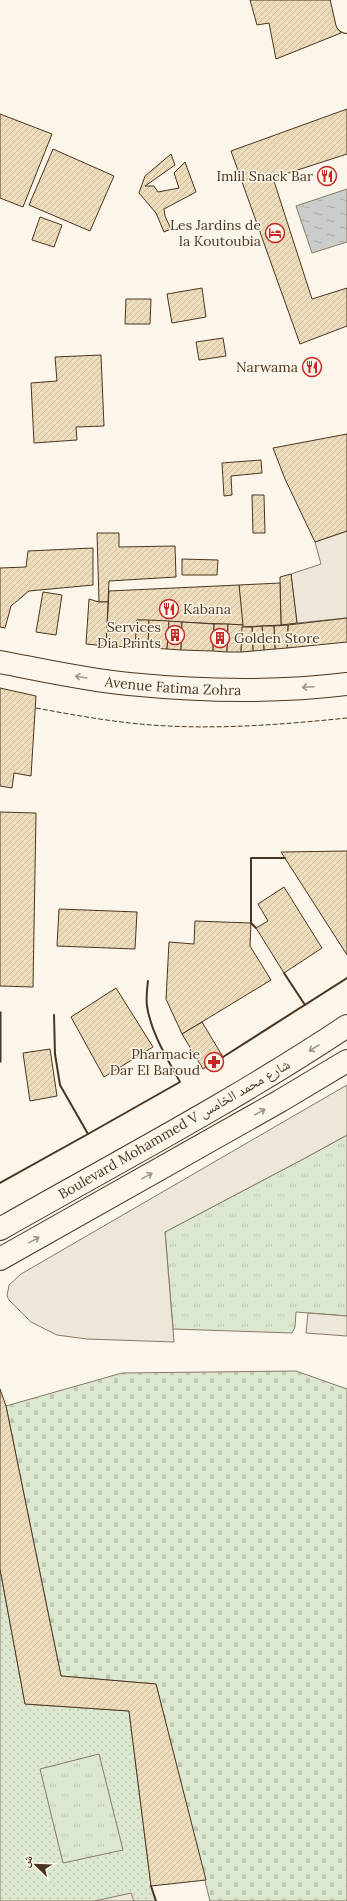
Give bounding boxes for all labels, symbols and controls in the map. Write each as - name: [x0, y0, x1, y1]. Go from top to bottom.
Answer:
- restaurant icon: Imlil Snack Bar: [316, 165, 338, 187]
- place label: Imlil Snack Bar: [216, 167, 313, 185]
- place label: Les Jardins de la Koutoubia: [170, 216, 261, 250]
- hotel icon: Les Jardins de la Koutoubia: [264, 222, 286, 244]
- restaurant icon: Narwama: [301, 356, 323, 378]
- place label: Narwama: [236, 358, 298, 376]
- restaurant icon: Kabana: [158, 598, 180, 620]
- place label: Kabana: [183, 600, 231, 618]
- place label: Services Dia Prints: [97, 618, 161, 652]
- building icon: Services Dia Prints: [164, 624, 186, 646]
- building icon: Golden Store: [209, 627, 231, 649]
- place label: Golden Store: [234, 629, 320, 647]
- street label: Avenue Fatima Zohra: [103, 672, 241, 699]
- one-way arrow: [75, 673, 88, 681]
- one-way arrow: [302, 684, 315, 691]
- one-way arrow: [308, 1044, 320, 1052]
- place label: Pharmacie Dar El Baroud: [110, 1045, 200, 1079]
- pharmacy icon: Pharmacie Dar El Baroud: [203, 1051, 225, 1073]
- street label: Boulevard Mohammed V شارع محمد الخامس: [55, 1055, 294, 1204]
- one-way arrow: [254, 1108, 266, 1116]
- one-way arrow: [141, 1172, 153, 1179]
- one-way arrow: [28, 1235, 40, 1243]
- north arrow: [16, 1845, 56, 1885]
- text: ش: [18, 1853, 37, 1870]

